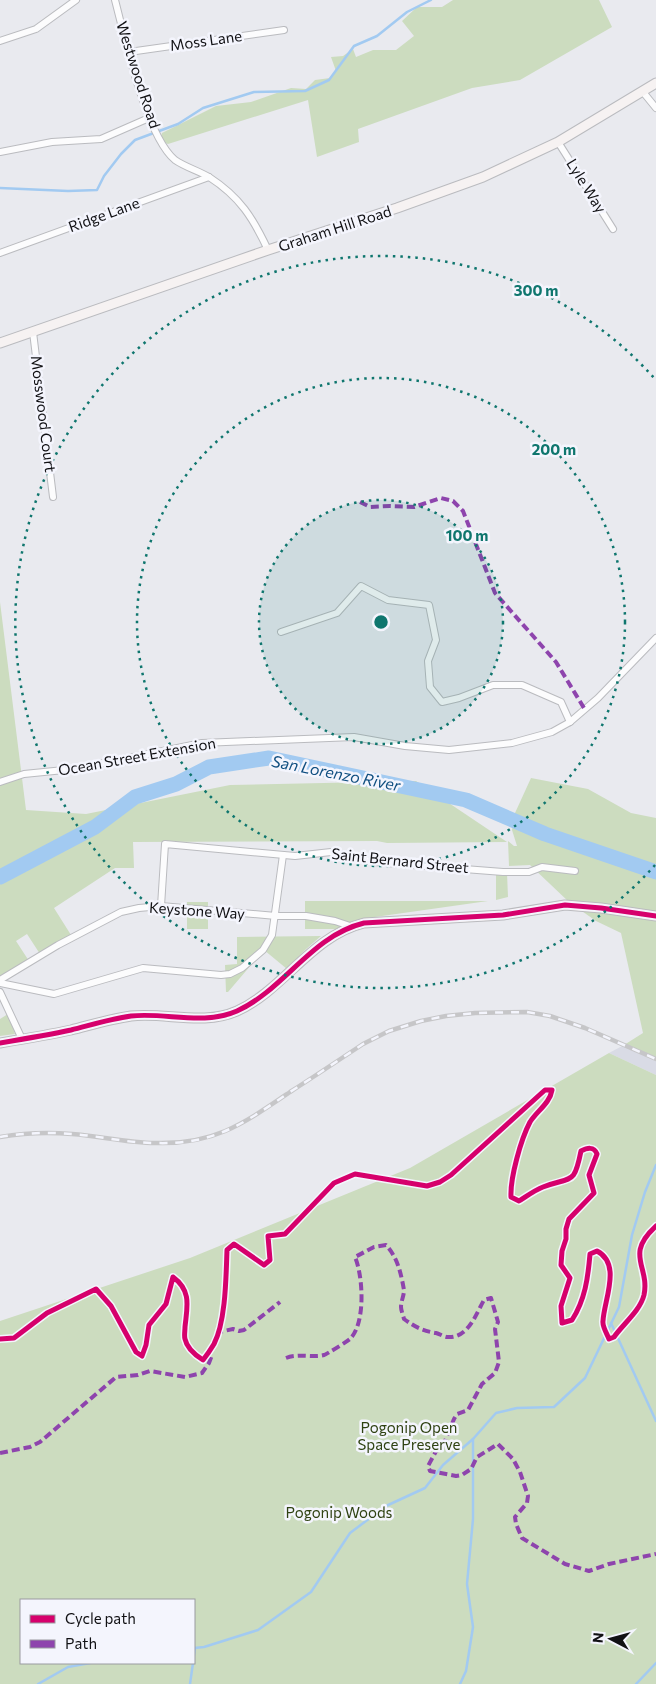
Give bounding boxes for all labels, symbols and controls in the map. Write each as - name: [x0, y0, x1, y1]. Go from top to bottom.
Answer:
- street label: Westwood Road: [113, 19, 165, 130]
- street label: Moss Lane: [169, 26, 243, 54]
- street label: Lyle Way: [563, 155, 611, 216]
- street label: Ridge Lane: [66, 193, 142, 235]
- street label: Graham Hill Road: [276, 201, 393, 255]
- text: 300 m: [514, 281, 558, 299]
- street label: Mosswood Court: [28, 354, 60, 473]
- text: 200 m: [532, 440, 576, 458]
- text: 100 m: [446, 526, 488, 544]
- centre of rings: [372, 613, 390, 631]
- street label: Ocean Street Extension: [57, 733, 217, 779]
- water label: San Lorenzo River: [270, 751, 403, 794]
- street label: Saint Bernard Street: [331, 844, 470, 876]
- street label: Keystone Way: [149, 898, 246, 922]
- park label: Pogonip Open Space Preserve: [358, 1418, 461, 1453]
- park label: Pogonip Woods: [286, 1503, 393, 1521]
- legend: [20, 1599, 195, 1664]
- text: Cycle path: [65, 1609, 136, 1627]
- north arrow: [586, 1614, 636, 1664]
- text: N: [589, 1631, 607, 1644]
- text: Path: [65, 1634, 97, 1652]

